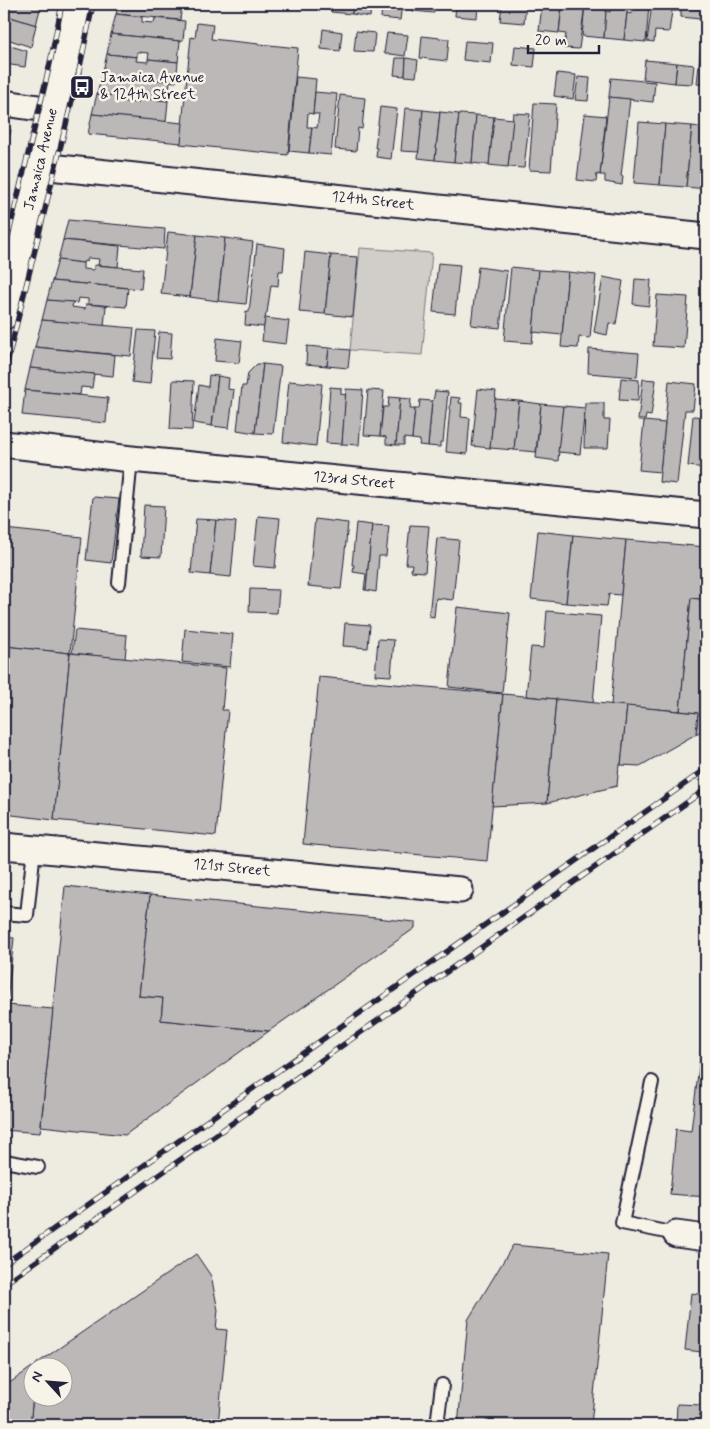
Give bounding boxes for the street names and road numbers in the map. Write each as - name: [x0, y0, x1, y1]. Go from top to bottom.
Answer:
- street label: Jamaica Avenue: [19, 106, 63, 212]
- street label: 124th Street: [331, 187, 416, 215]
- street label: 123rd Street: [312, 467, 396, 495]
- street label: 121st Street: [192, 854, 272, 882]

